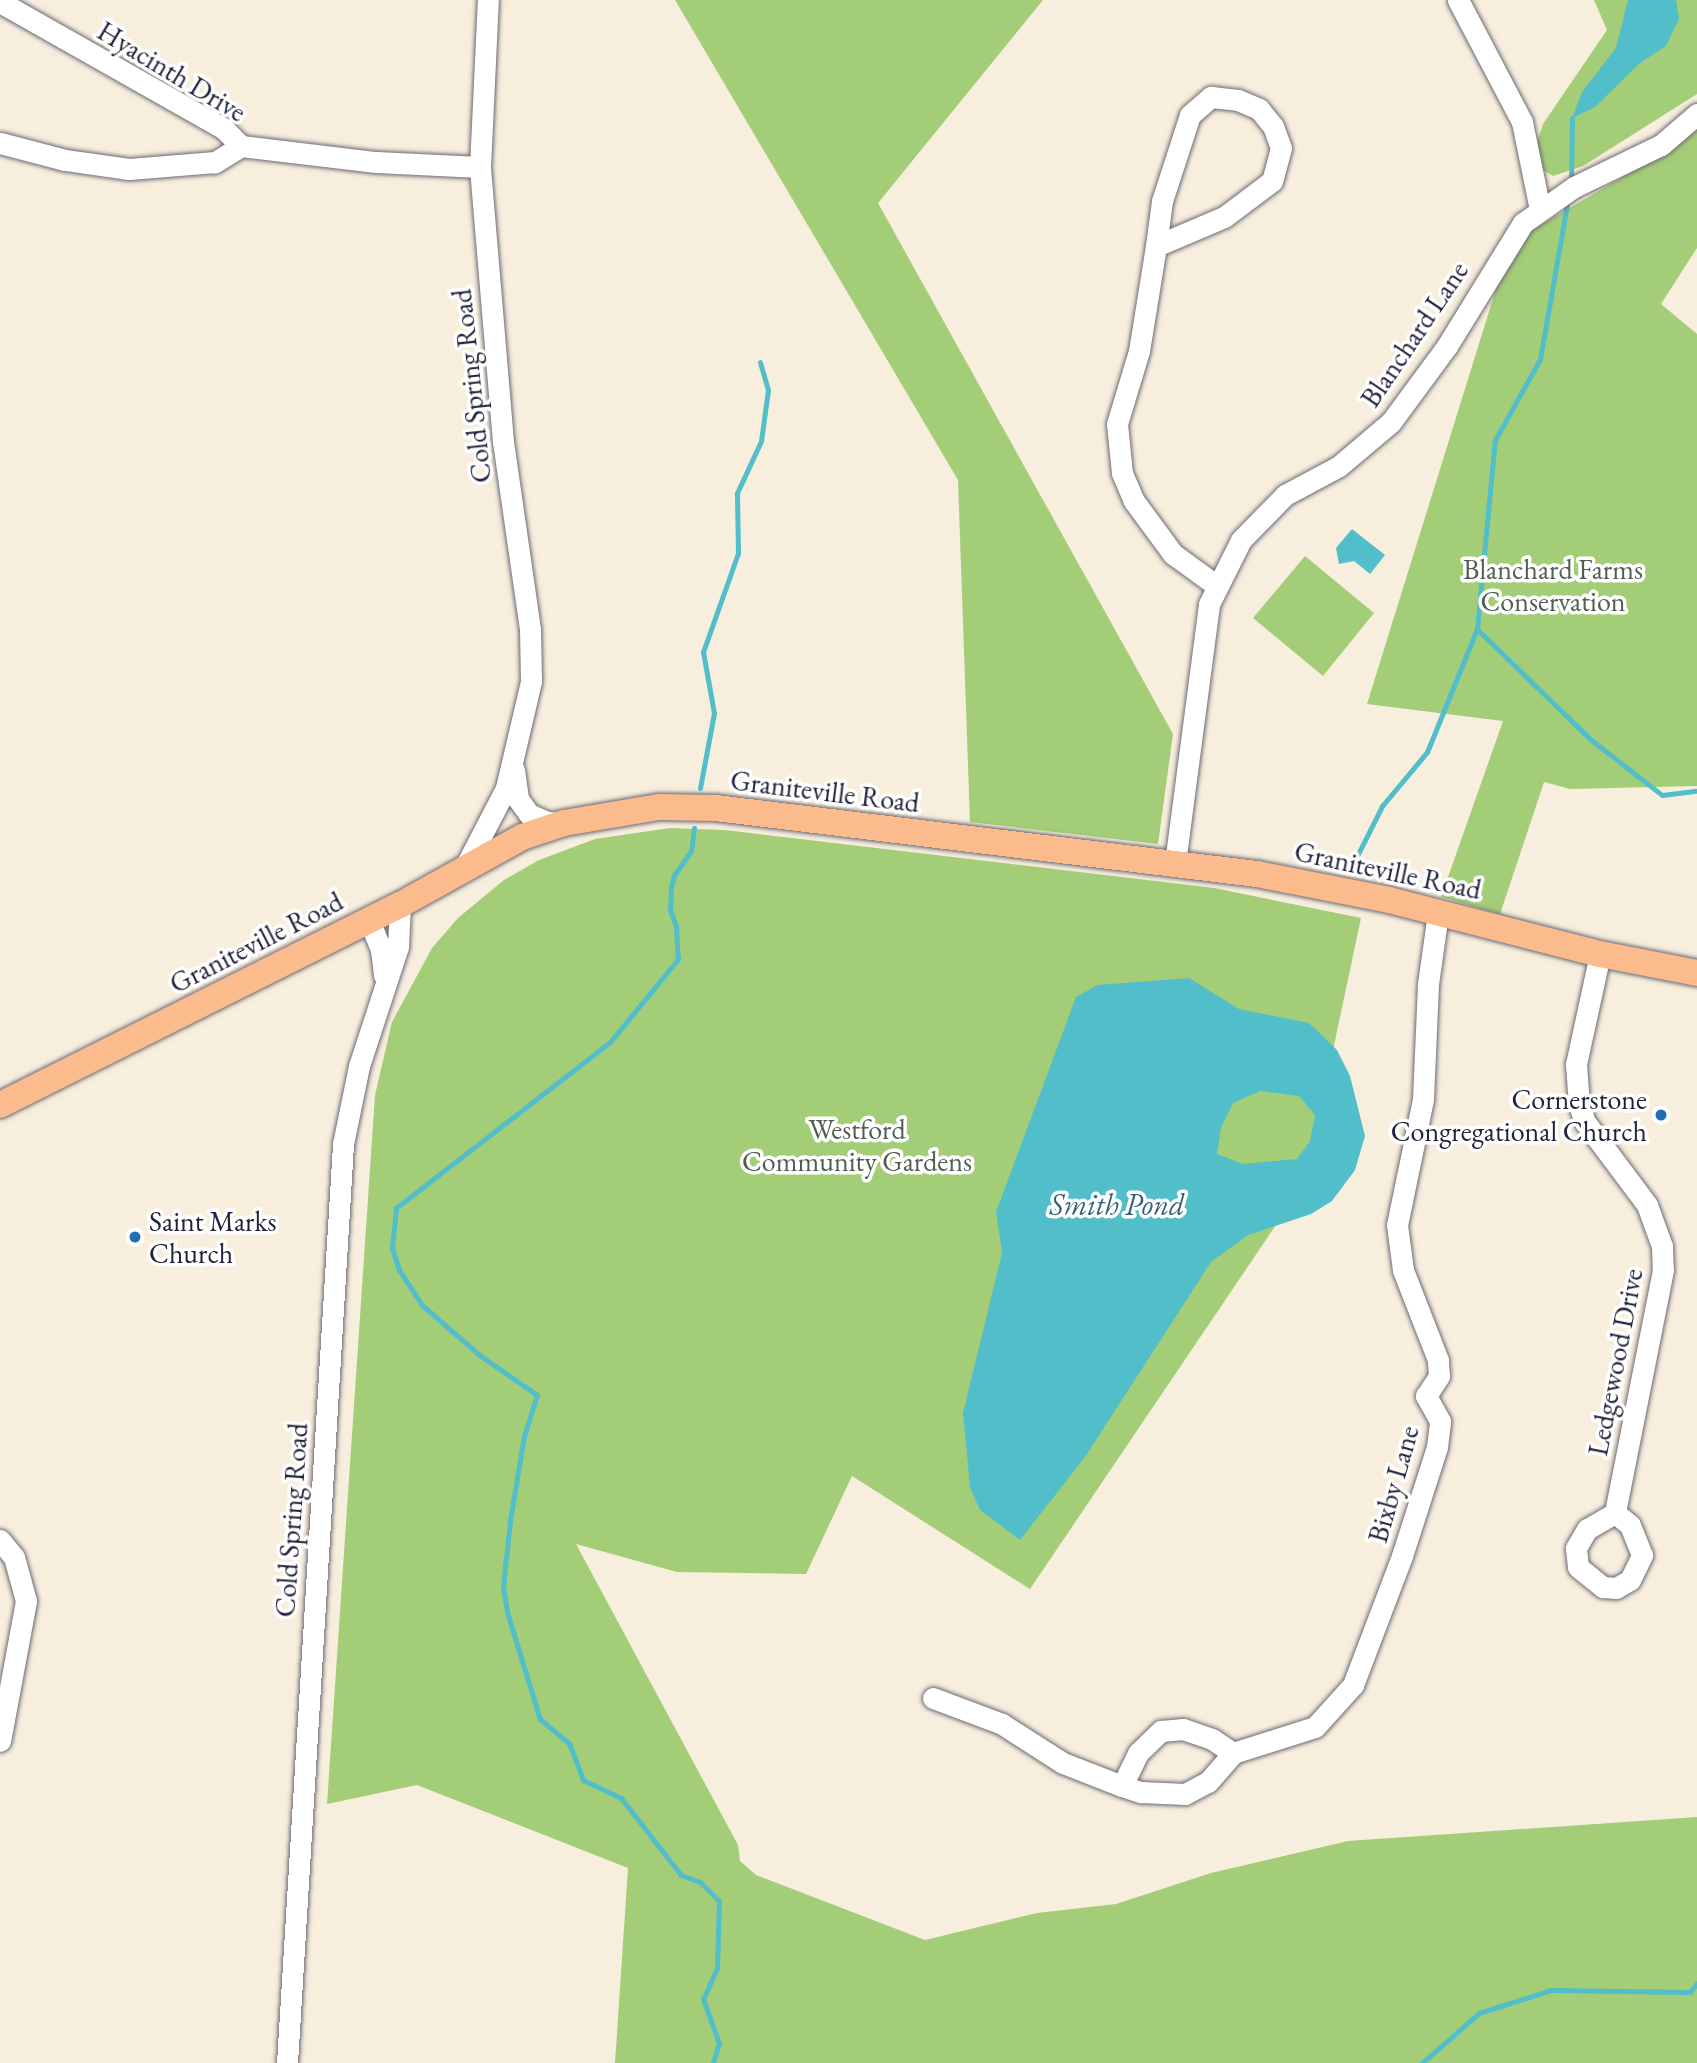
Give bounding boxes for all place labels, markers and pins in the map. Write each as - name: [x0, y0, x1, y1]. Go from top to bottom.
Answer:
- place label: Cornerstone Congregational Church: [1391, 1082, 1647, 1148]
- marker: Cornerstone Congregational Church: [1653, 1107, 1669, 1123]
- place label: Saint Marks Church: [149, 1204, 277, 1270]
- marker: Saint Marks Church: [127, 1229, 143, 1245]

